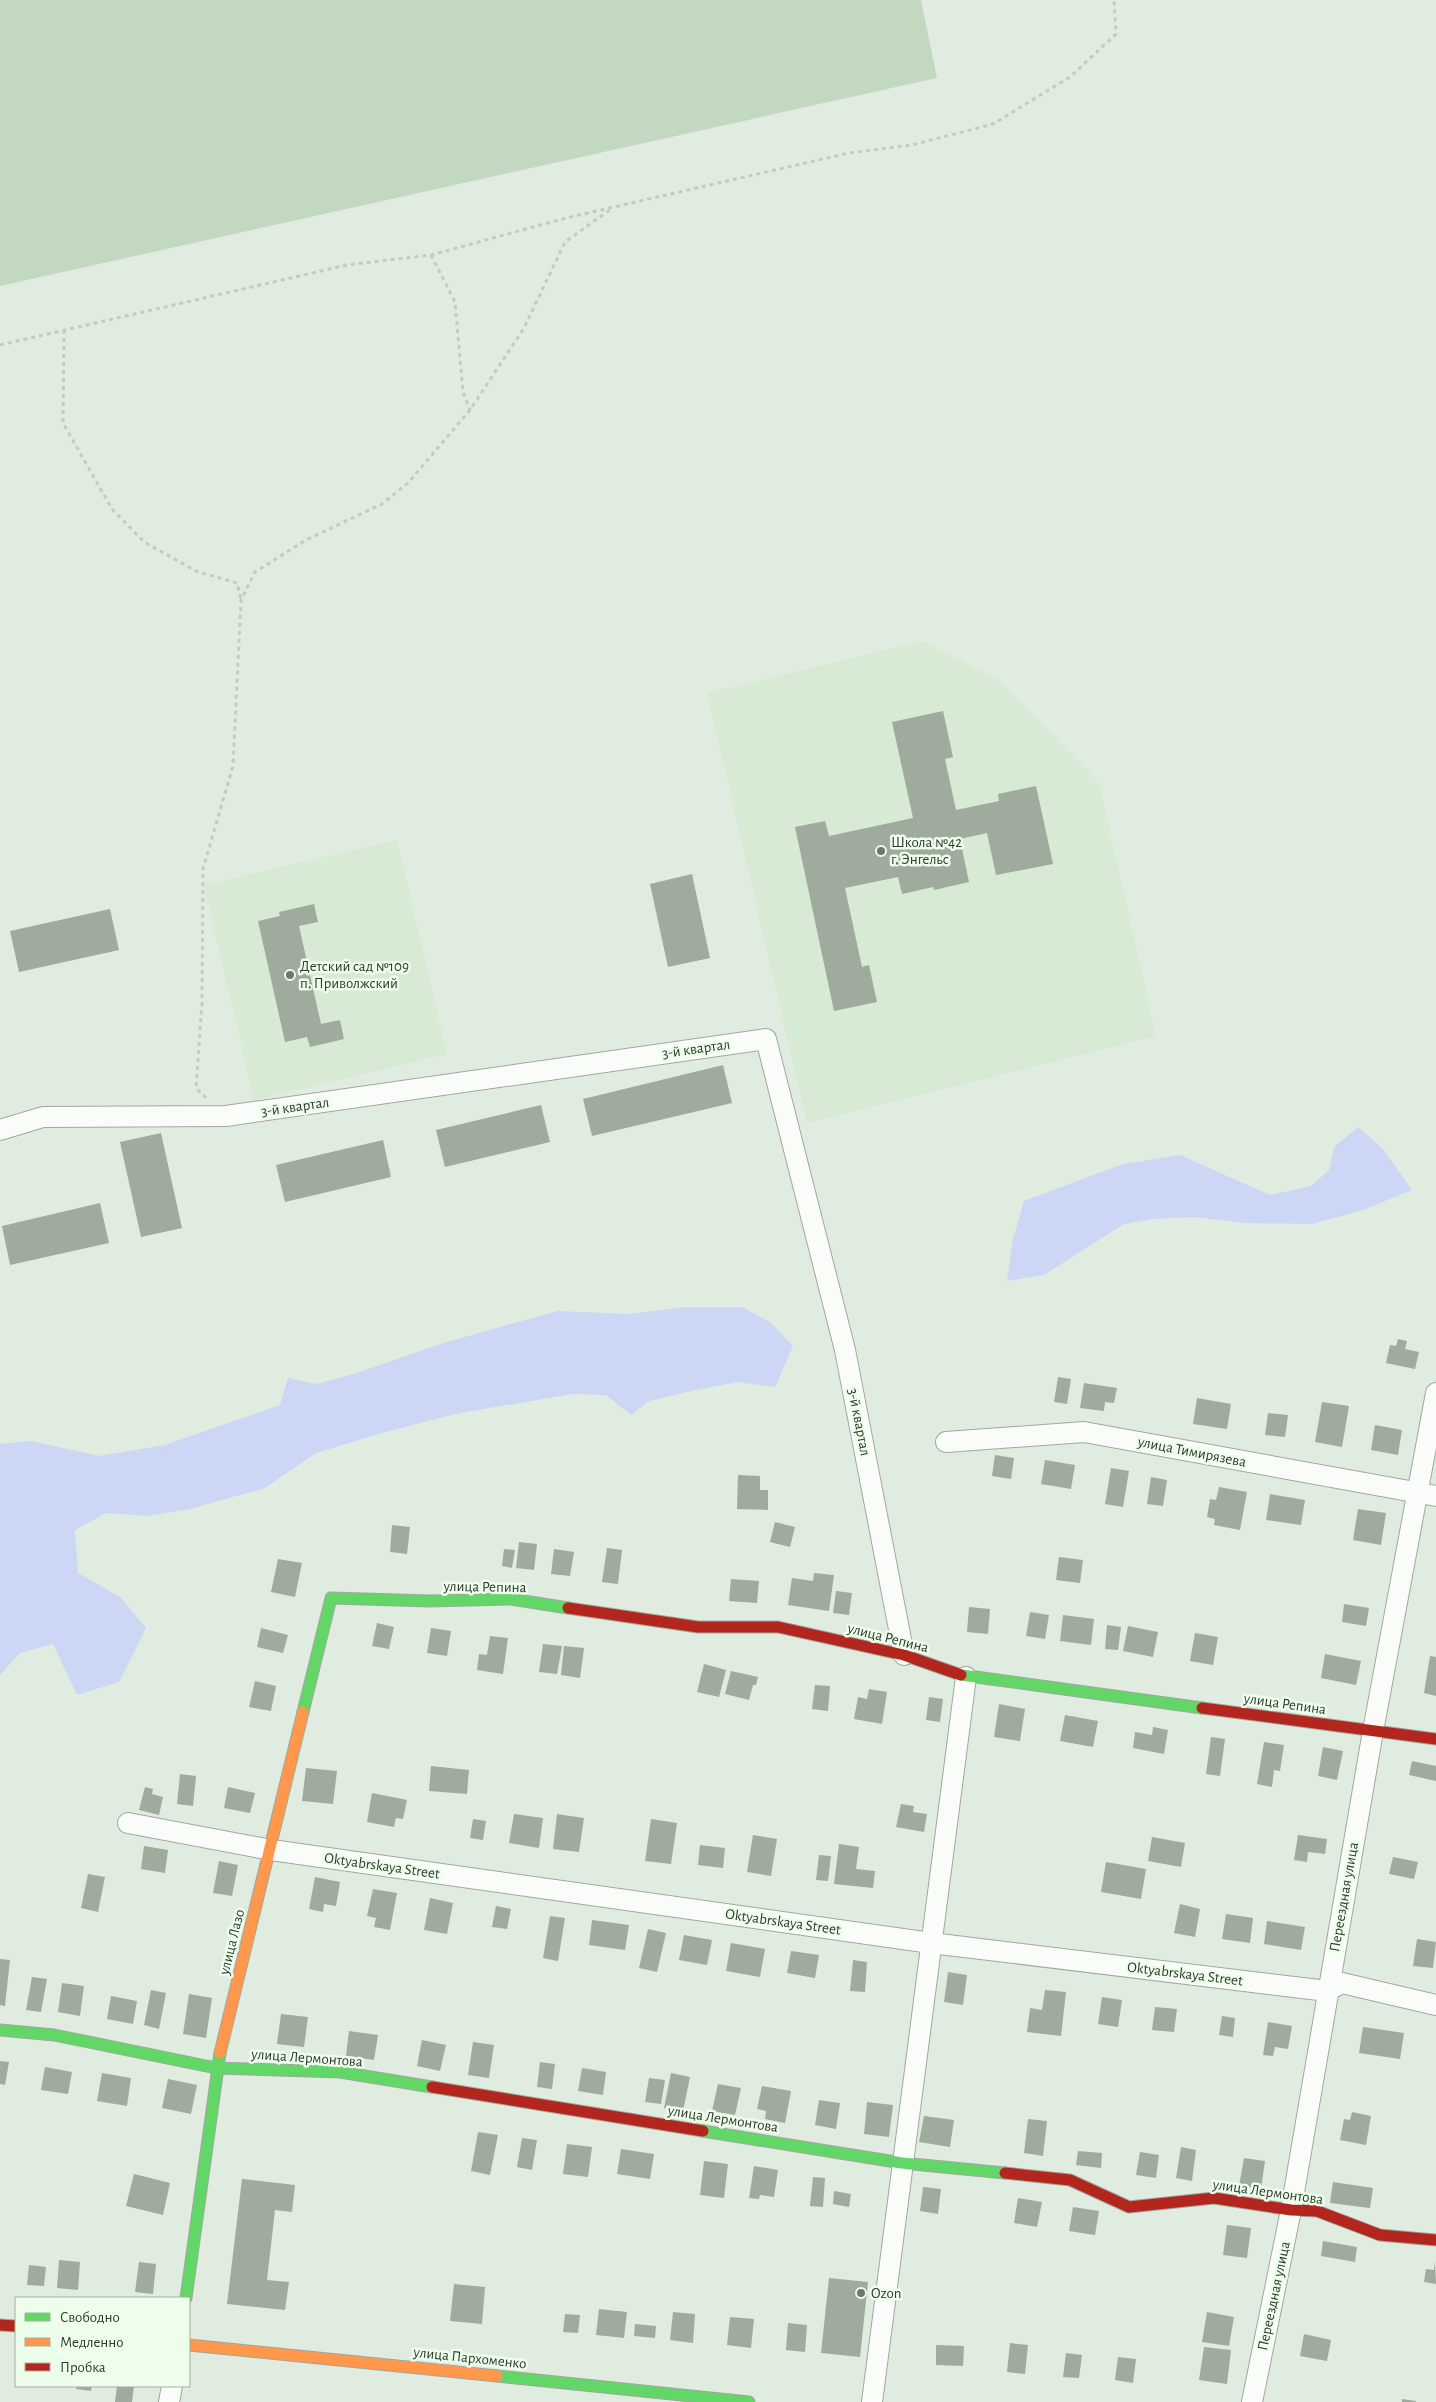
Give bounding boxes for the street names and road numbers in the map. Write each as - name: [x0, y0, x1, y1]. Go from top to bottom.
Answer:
- street label: 3-й квартал: [661, 1037, 731, 1061]
- street label: 3-й квартал: [260, 1095, 330, 1119]
- street label: 3-й квартал: [845, 1387, 873, 1457]
- street label: улица Тимирязева: [1136, 1434, 1248, 1470]
- street label: улица Репина: [442, 1579, 527, 1595]
- street label: улица Репина: [845, 1620, 930, 1655]
- street label: улица Репина: [1242, 1691, 1327, 1717]
- street label: Переездная улица: [1327, 1841, 1361, 1953]
- street label: Oktyabrskaya Street: [323, 1850, 441, 1882]
- street label: Oktyabrskaya Street: [724, 1906, 842, 1938]
- street label: улица Лазо: [216, 1908, 247, 1977]
- street label: Oktyabrskaya Street: [1126, 1959, 1244, 1989]
- street label: улица Лермонтова: [250, 2047, 363, 2069]
- street label: улица Лермонтова: [666, 2103, 779, 2135]
- street label: улица Лермонтова: [1211, 2177, 1324, 2207]
- street label: Переездная улица: [1255, 2240, 1293, 2352]
- street label: улица Пархоменко: [412, 2345, 527, 2371]

